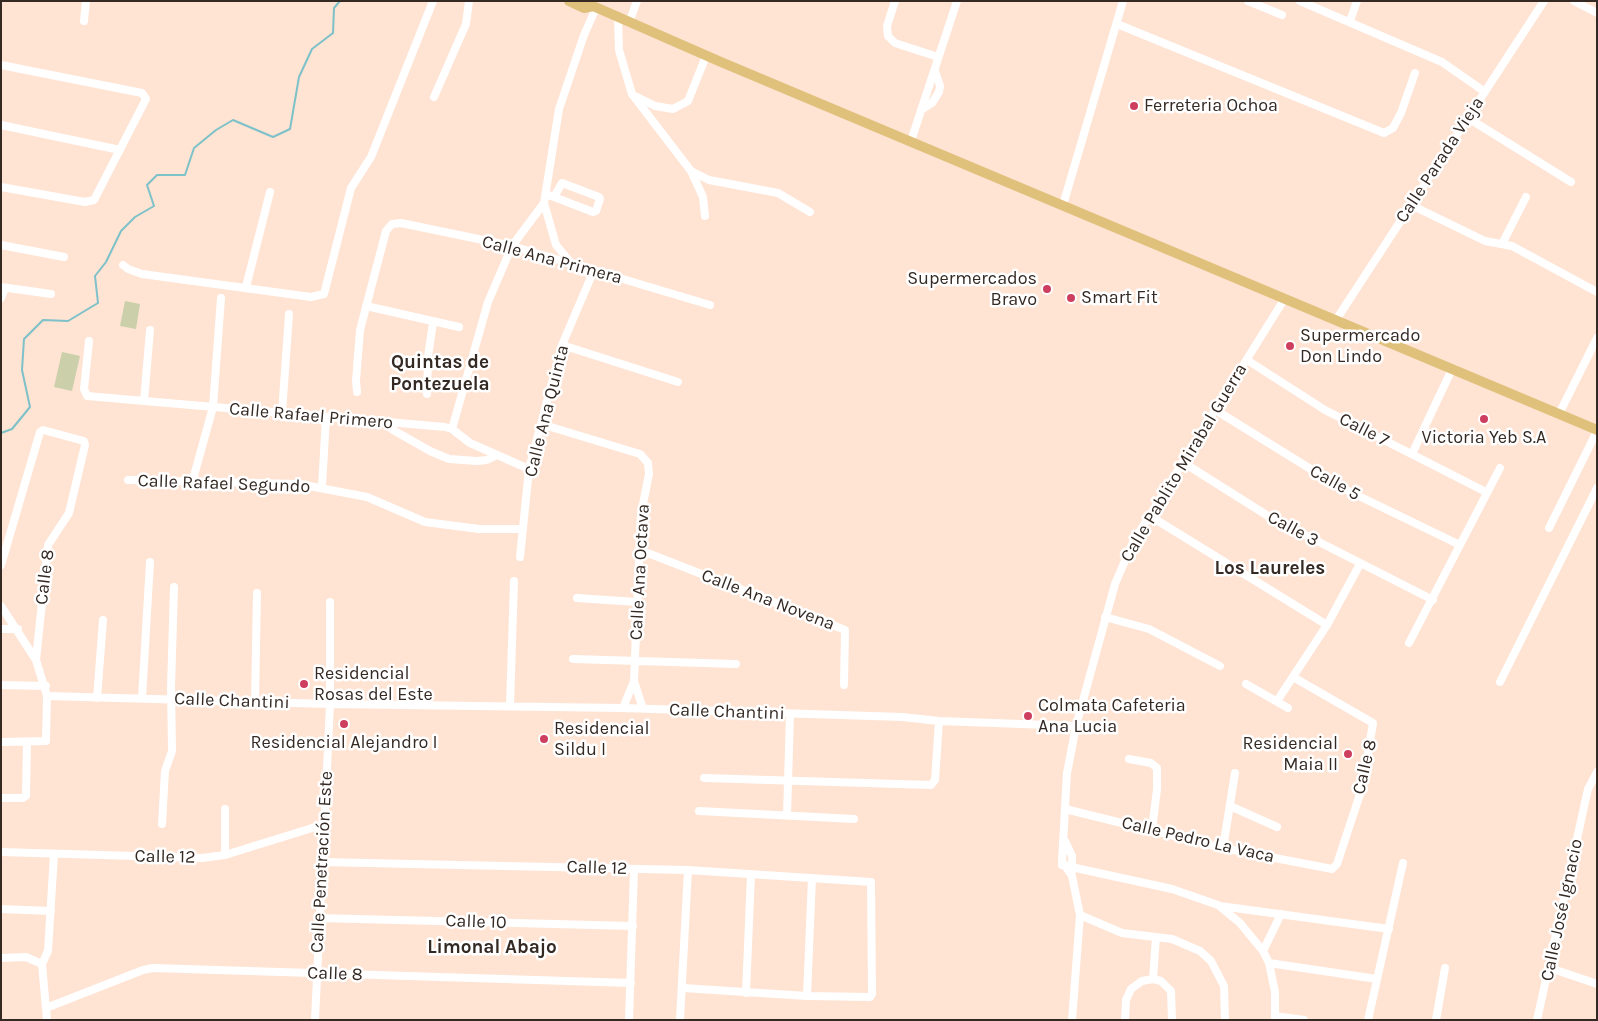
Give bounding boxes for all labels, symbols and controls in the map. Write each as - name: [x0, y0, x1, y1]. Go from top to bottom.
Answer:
- street label: Calle Parada Vieja: [1391, 93, 1489, 227]
- place label: Ferreteria Ochoa: [1144, 95, 1278, 117]
- marker: Ferreteria Ochoa: [1128, 100, 1140, 112]
- street label: Calle Ana Primera: [480, 231, 624, 289]
- place label: Supermercados Bravo: [907, 268, 1037, 310]
- marker: Supermercados Bravo: [1041, 283, 1053, 295]
- place label: Smart Fit: [1081, 287, 1158, 309]
- marker: Smart Fit: [1065, 292, 1077, 304]
- place label: Supermercado Don Lindo: [1300, 325, 1420, 368]
- marker: Supermercado Don Lindo: [1284, 340, 1296, 352]
- street label: Calle Ana Quinta: [520, 343, 574, 479]
- district label: Quintas de Pontezuela: [390, 352, 490, 396]
- street label: Calle Pablito Mirabal Guerra: [1116, 360, 1252, 566]
- street label: Calle Rafael Primero: [228, 398, 394, 434]
- street label: Calle 7: [1335, 408, 1393, 452]
- marker: Victoria Yeb S.A: [1478, 413, 1490, 425]
- place label: Victoria Yeb S.A: [1422, 427, 1546, 449]
- street label: Calle 5: [1306, 460, 1364, 506]
- street label: Calle Rafael Segundo: [137, 470, 311, 498]
- street label: Calle Ana Octava: [626, 503, 654, 641]
- street label: Calle 3: [1264, 507, 1322, 551]
- street label: Calle 8: [31, 548, 59, 606]
- district label: Los Laureles: [1215, 558, 1325, 580]
- street label: Calle Ana Novena: [698, 565, 838, 635]
- place label: Residencial Rosas del Este: [314, 663, 433, 706]
- marker: Residencial Rosas del Este: [298, 678, 310, 690]
- street label: Calle Chantini: [174, 688, 290, 714]
- place label: Colmata Cafeteria Ana Lucia: [1038, 695, 1186, 738]
- street label: Calle Chantini: [669, 699, 785, 725]
- marker: Colmata Cafeteria Ana Lucia: [1022, 710, 1034, 722]
- marker: Residencial Alejandro I: [338, 718, 350, 730]
- place label: Residencial Sildu I: [554, 718, 649, 761]
- place label: Residencial Alejandro I: [250, 732, 438, 754]
- marker: Residencial Sildu I: [538, 733, 550, 745]
- place label: Residencial Maia II: [1243, 733, 1338, 776]
- street label: Calle 8: [1348, 737, 1382, 797]
- marker: Residencial Maia II: [1342, 748, 1354, 760]
- street label: Calle Penetración Este: [306, 770, 338, 954]
- street label: Calle Pedro La Vaca: [1119, 812, 1277, 868]
- street label: Calle José Ignacio: [1536, 837, 1588, 983]
- street label: Calle 12: [134, 846, 196, 868]
- street label: Calle 12: [566, 856, 628, 880]
- street label: Calle 10: [445, 910, 507, 934]
- district label: Limonal Abajo: [427, 937, 557, 959]
- street label: Calle 8: [307, 962, 363, 986]

